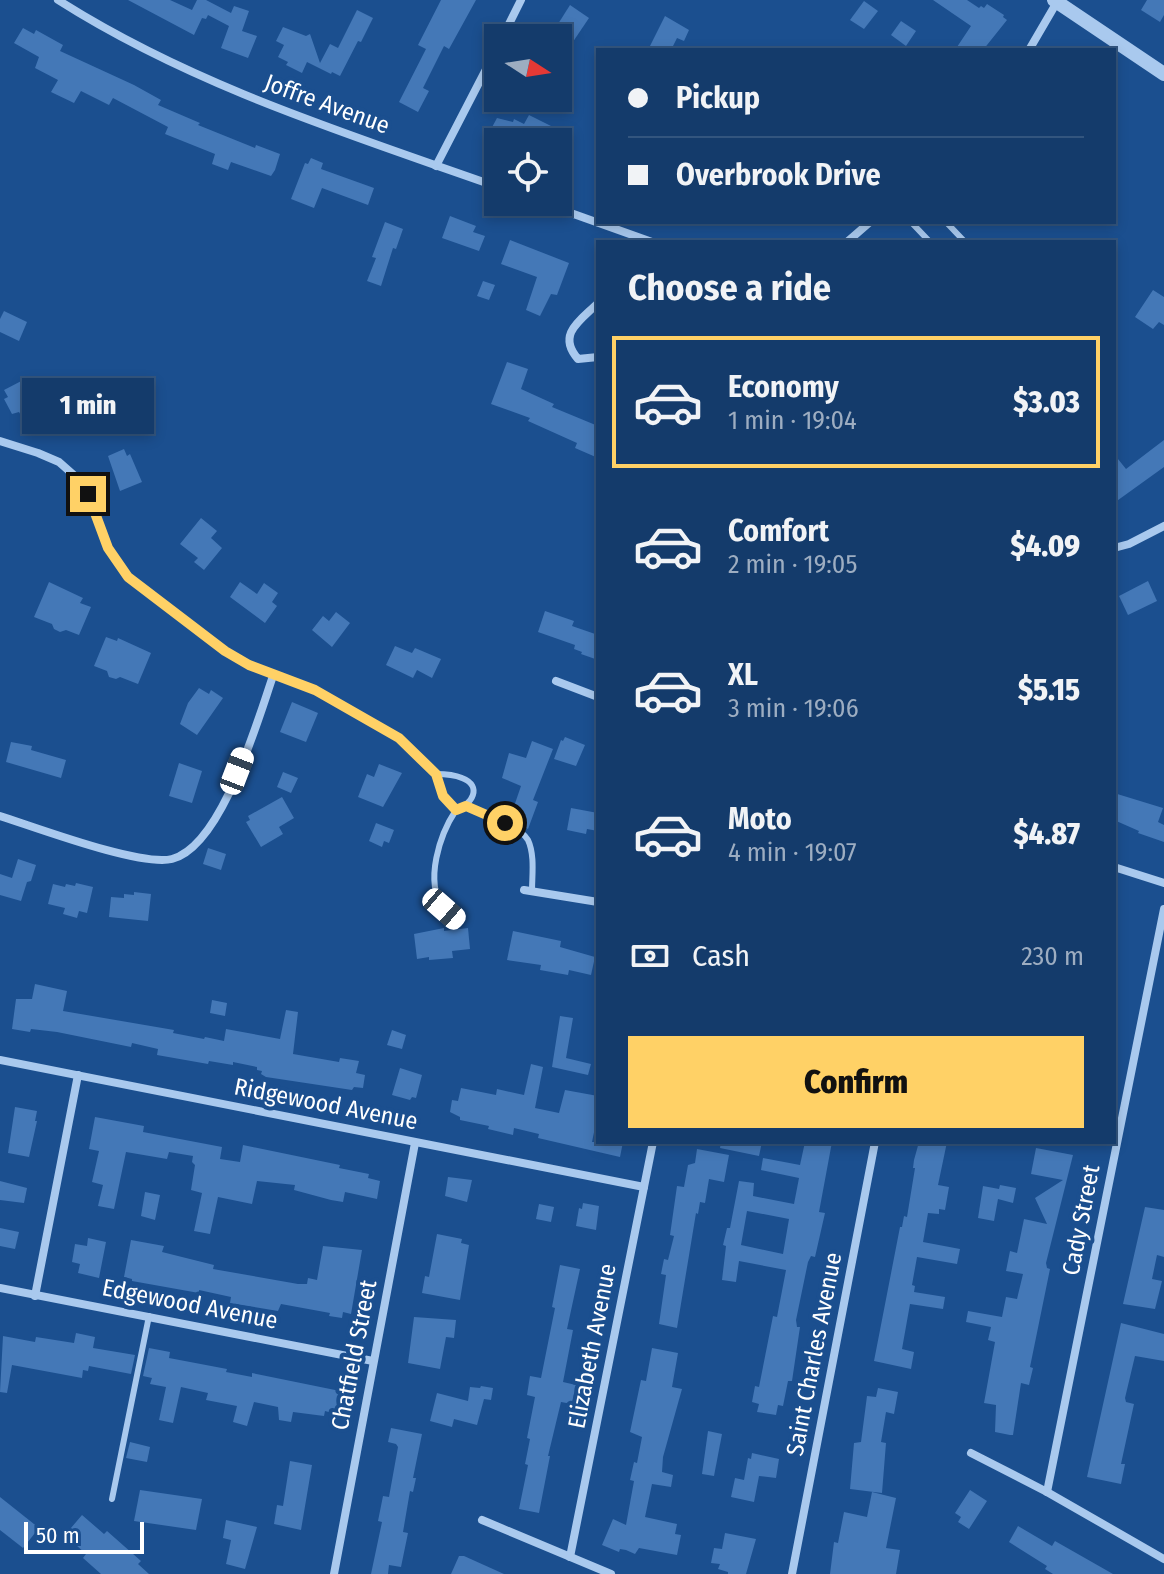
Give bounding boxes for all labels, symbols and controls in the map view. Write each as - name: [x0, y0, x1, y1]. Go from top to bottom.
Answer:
- north arrow: [484, 24, 572, 112]
- map controls: [484, 24, 572, 216]
- street label: Joffre Avenue: [261, 68, 393, 140]
- text: Pickup: [676, 80, 760, 116]
- button: locate: [484, 128, 572, 216]
- text: Overbrook Drive: [676, 157, 881, 193]
- text: Choose a ride: [628, 266, 831, 310]
- icon: car: [632, 366, 704, 438]
- text: Economy: [728, 369, 839, 405]
- callout: 1 min: [22, 378, 154, 434]
- text: $3.03: [1013, 384, 1080, 420]
- text: 1 min: [60, 390, 116, 421]
- text: 1 min · 19:04: [728, 405, 857, 436]
- route end: [70, 476, 106, 512]
- icon: car: [632, 510, 704, 582]
- text: Comfort: [728, 513, 829, 549]
- text: $4.09: [1010, 528, 1080, 564]
- text: 2 min · 19:05: [728, 549, 857, 580]
- icon: car: [632, 654, 704, 726]
- text: XL: [728, 657, 758, 693]
- text: $5.15: [1018, 672, 1080, 708]
- text: 3 min · 19:06: [728, 693, 859, 724]
- car: [217, 744, 257, 798]
- icon: car: [632, 798, 704, 870]
- text: Moto: [728, 801, 792, 837]
- route start: [487, 805, 523, 841]
- text: $4.87: [1013, 816, 1080, 852]
- text: 4 min · 19:07: [728, 837, 857, 868]
- car: [418, 884, 470, 934]
- icon: cash: [628, 934, 672, 978]
- text: Cash: [692, 938, 750, 974]
- text: 230 m: [1021, 941, 1084, 972]
- button: Confirm: [628, 1036, 1084, 1128]
- street label: Ridgewood Avenue: [232, 1072, 420, 1136]
- street label: Cady Street: [1057, 1162, 1105, 1278]
- street label: Saint Charles Avenue: [781, 1250, 847, 1458]
- street label: Elizabeth Avenue: [562, 1261, 622, 1431]
- street label: Edgewood Avenue: [100, 1273, 280, 1335]
- street label: Chatfield Street: [326, 1277, 382, 1432]
- scale bar: [24, 1518, 144, 1554]
- text: 50 m: [36, 1522, 80, 1549]

